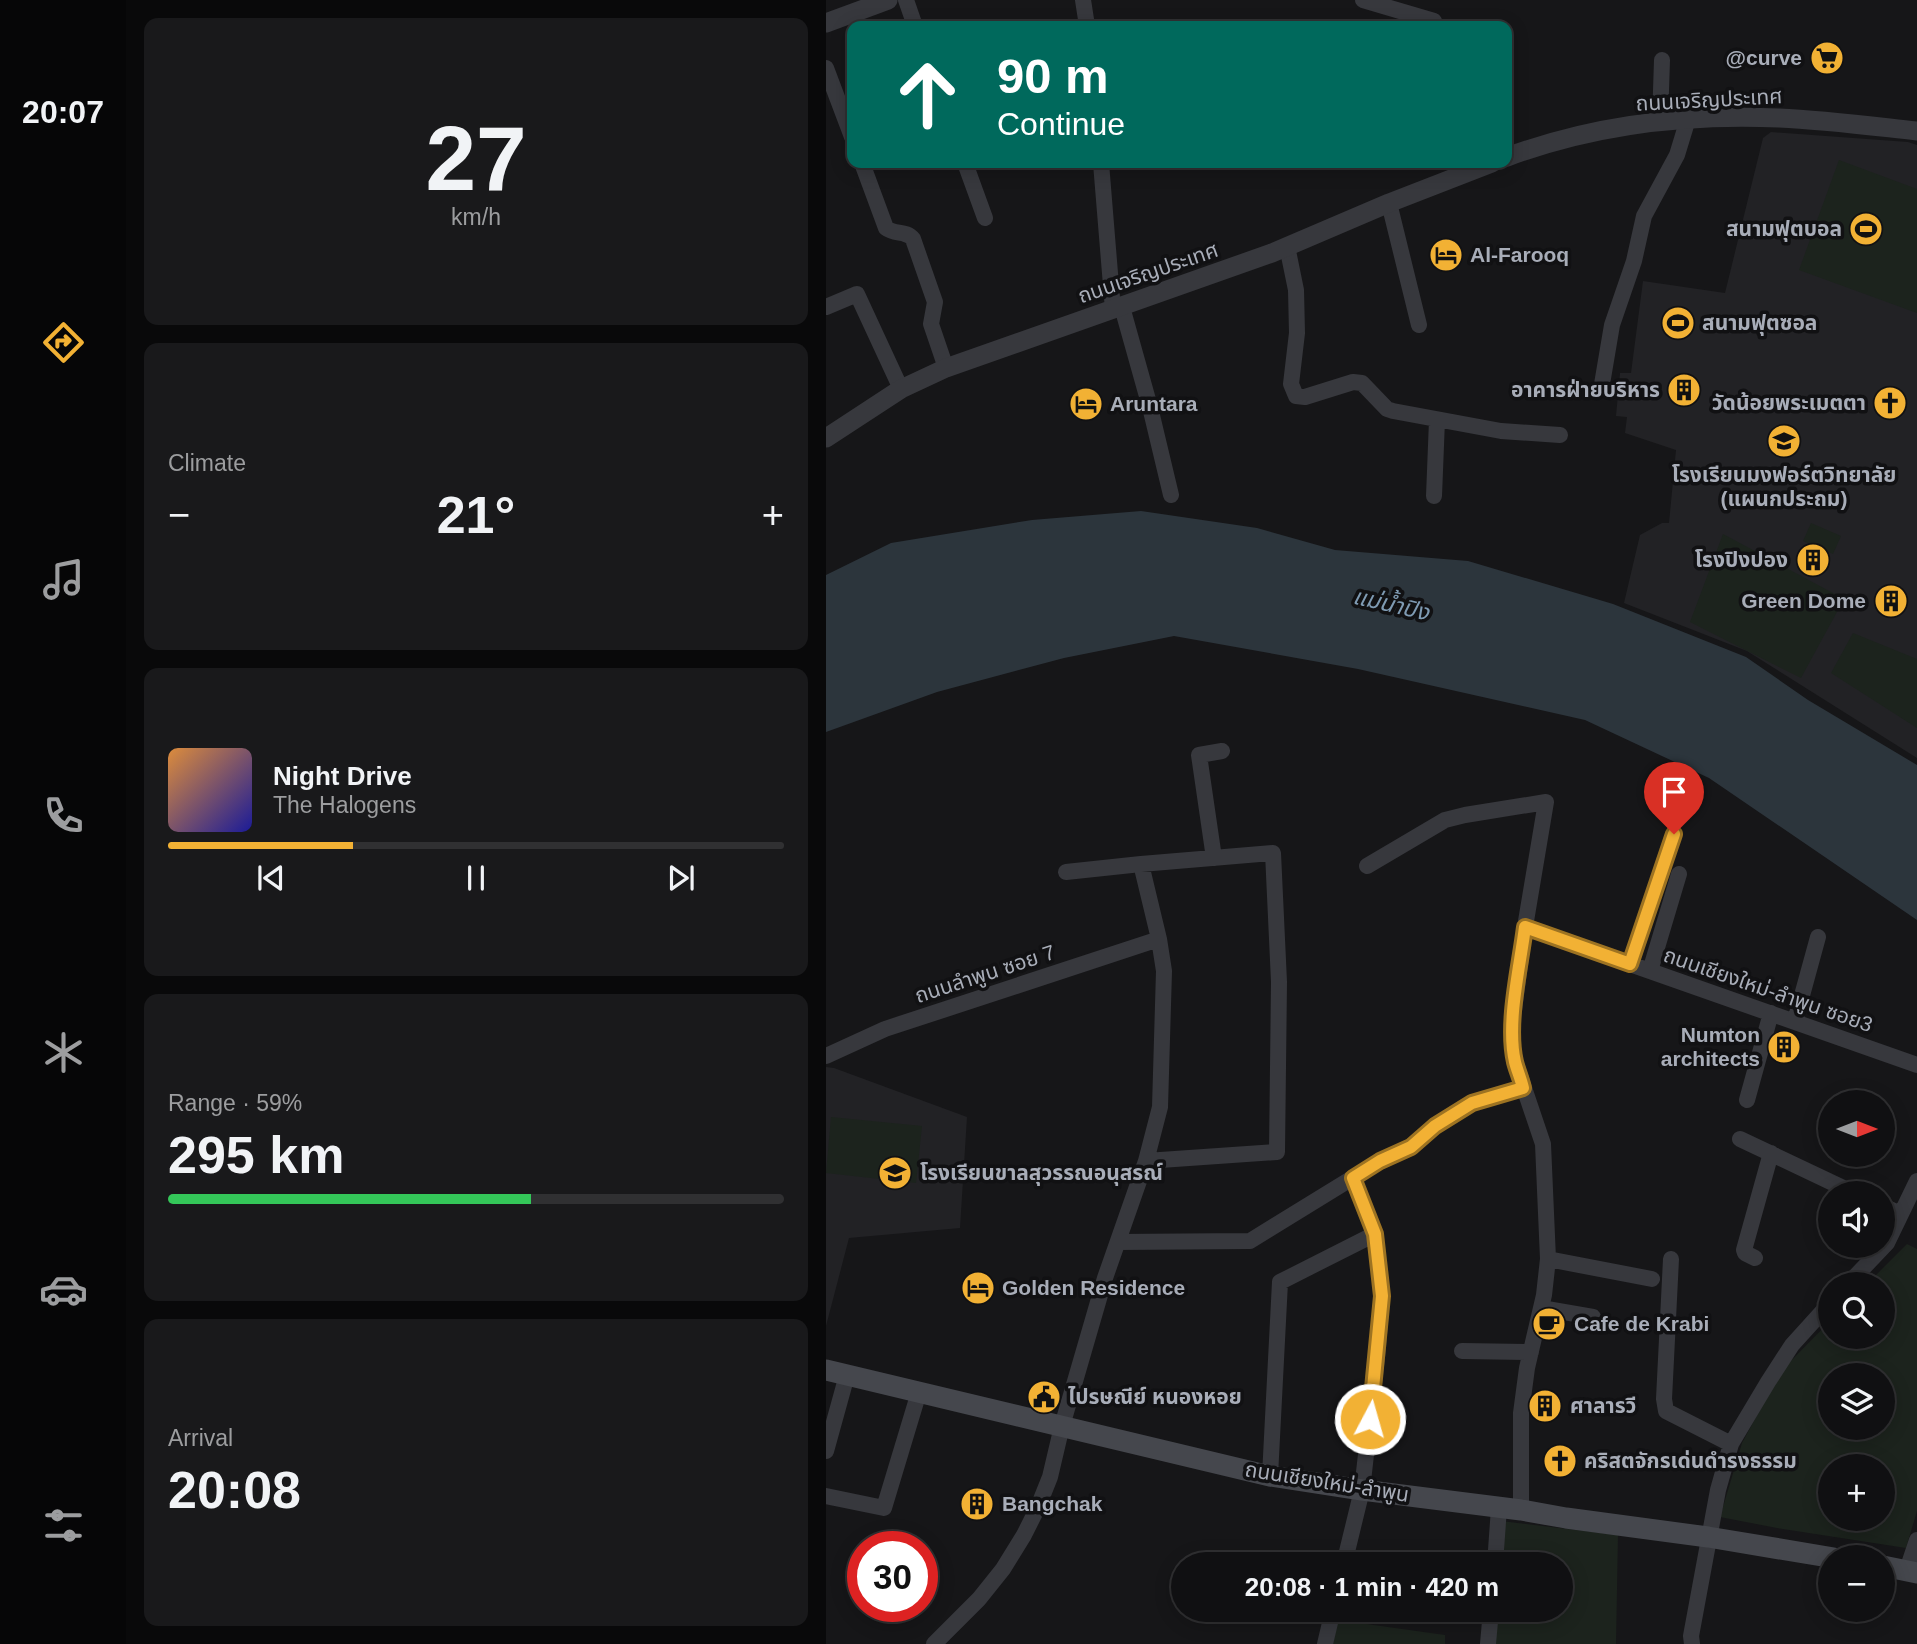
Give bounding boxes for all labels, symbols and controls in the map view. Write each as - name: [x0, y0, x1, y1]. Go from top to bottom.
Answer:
- supermarket icon: @curve: [1808, 39, 1846, 77]
- place label: @curve: [1725, 46, 1802, 69]
- icon: ahead: [882, 49, 973, 140]
- text: 90 m: [997, 49, 1109, 103]
- street label: ถนนเจริญประเทศ: [1635, 84, 1783, 115]
- text: 20:07: [22, 94, 104, 130]
- text: Continue: [997, 106, 1125, 142]
- text: 27: [425, 108, 527, 209]
- text: km/h: [451, 204, 501, 230]
- sports icon: สนามฟุตบอล: [1847, 210, 1885, 248]
- place label: สนามฟุตบอล: [1726, 217, 1842, 242]
- hotel icon: Al-Farooq: [1427, 236, 1465, 274]
- street label: ถนนเจริญประเทศ: [1075, 238, 1221, 307]
- place label: Al-Farooq: [1470, 243, 1569, 266]
- sports icon: สนามฟุตซอล: [1659, 304, 1697, 342]
- place label: สนามฟุตซอล: [1702, 311, 1817, 336]
- icon: directions: [39, 318, 88, 367]
- building icon: อาคารฝ่ายบริหาร: [1665, 371, 1703, 409]
- place label: อาคารฝ่ายบริหาร: [1511, 378, 1660, 401]
- church icon: วัดน้อยพระเมตตา: [1871, 384, 1909, 422]
- hotel icon: Aruntara: [1067, 385, 1105, 423]
- place label: วัดน้อยพระเมตตา: [1712, 391, 1866, 414]
- place label: Aruntara: [1110, 392, 1198, 415]
- school or university icon: โรงเรียนมงฟอร์ตวิทยาลัย (แผนกประถม): [1765, 422, 1803, 460]
- text: Climate: [168, 450, 246, 476]
- place label: โรงเรียนมงฟอร์ตวิทยาลัย (แผนกประถม): [1672, 463, 1896, 510]
- text: 21°: [437, 486, 515, 544]
- text: −: [168, 494, 190, 536]
- text: +: [762, 494, 784, 536]
- building icon: โรงปิงปอง: [1794, 541, 1832, 579]
- place label: โรงปิงปอง: [1695, 548, 1788, 571]
- icon: music: [39, 555, 88, 604]
- water label: แม่น้ำปิง: [1351, 580, 1434, 626]
- building icon: Green Dome: [1872, 582, 1910, 620]
- place label: Green Dome: [1741, 589, 1866, 612]
- text: Night Drive: [273, 761, 412, 791]
- pin: [1644, 762, 1704, 834]
- icon: arrive: [1655, 773, 1693, 811]
- icon: phone: [39, 791, 88, 840]
- text: The Halogens: [273, 792, 416, 818]
- icon: previous: [252, 859, 290, 897]
- icon: pause: [457, 859, 495, 897]
- icon: next: [662, 859, 700, 897]
- street label: ถนนลำพูน ซอย 7: [912, 940, 1058, 1009]
- street label: ถนนเชียงใหม่-ลำพูน ซอย3: [1660, 943, 1876, 1038]
- place label: Numton architects: [1661, 1023, 1760, 1070]
- icon: climate: [39, 1028, 88, 1077]
- building icon: Numton architects: [1765, 1028, 1803, 1066]
- text: Range · 59%: [168, 1090, 302, 1116]
- north arrow: [1818, 1090, 1895, 1167]
- map controls: [1818, 1090, 1895, 1622]
- text: 295 km: [168, 1126, 344, 1184]
- school or university icon: โรงเรียนขาลสุวรรณอนุสรณ์: [876, 1154, 914, 1192]
- place label: โรงเรียนขาลสุวรรณอนุสรณ์: [920, 1161, 1163, 1186]
- button: sound: [1818, 1181, 1895, 1258]
- icon: car: [39, 1265, 88, 1314]
- hotel icon: Golden Residence: [959, 1269, 997, 1307]
- button: search: [1818, 1272, 1895, 1349]
- place label: Golden Residence: [1002, 1276, 1185, 1299]
- cafe icon: Cafe de Krabi: [1530, 1305, 1568, 1343]
- place label: Cafe de Krabi: [1574, 1312, 1709, 1335]
- button: layers: [1818, 1363, 1895, 1440]
- public building icon: ไปรษณีย์ หนองหอย: [1025, 1378, 1063, 1416]
- position arrow: [1333, 1382, 1407, 1456]
- place label: ไปรษณีย์ หนองหอย: [1068, 1385, 1242, 1408]
- building icon: ศาลารวี: [1526, 1387, 1564, 1425]
- place label: ศาลารวี: [1570, 1394, 1636, 1417]
- text: Arrival: [168, 1425, 233, 1451]
- church icon: คริสตจักรเด่นดำรงธรรม: [1541, 1442, 1579, 1480]
- place label: คริสตจักรเด่นดำรงธรรม: [1584, 1449, 1797, 1472]
- button: +: [1818, 1454, 1895, 1531]
- street label: ถนนเชียงใหม่-ลำพูน: [1243, 1457, 1411, 1508]
- text: 20:08: [168, 1461, 301, 1519]
- building icon: Bangchak: [958, 1485, 996, 1523]
- place label: Bangchak: [1002, 1492, 1103, 1515]
- icon: filters: [39, 1501, 88, 1550]
- speed limit sign: 30: [847, 1531, 938, 1622]
- button: −: [1818, 1545, 1895, 1622]
- text: 20:08 · 1 min · 420 m: [1245, 1572, 1499, 1602]

